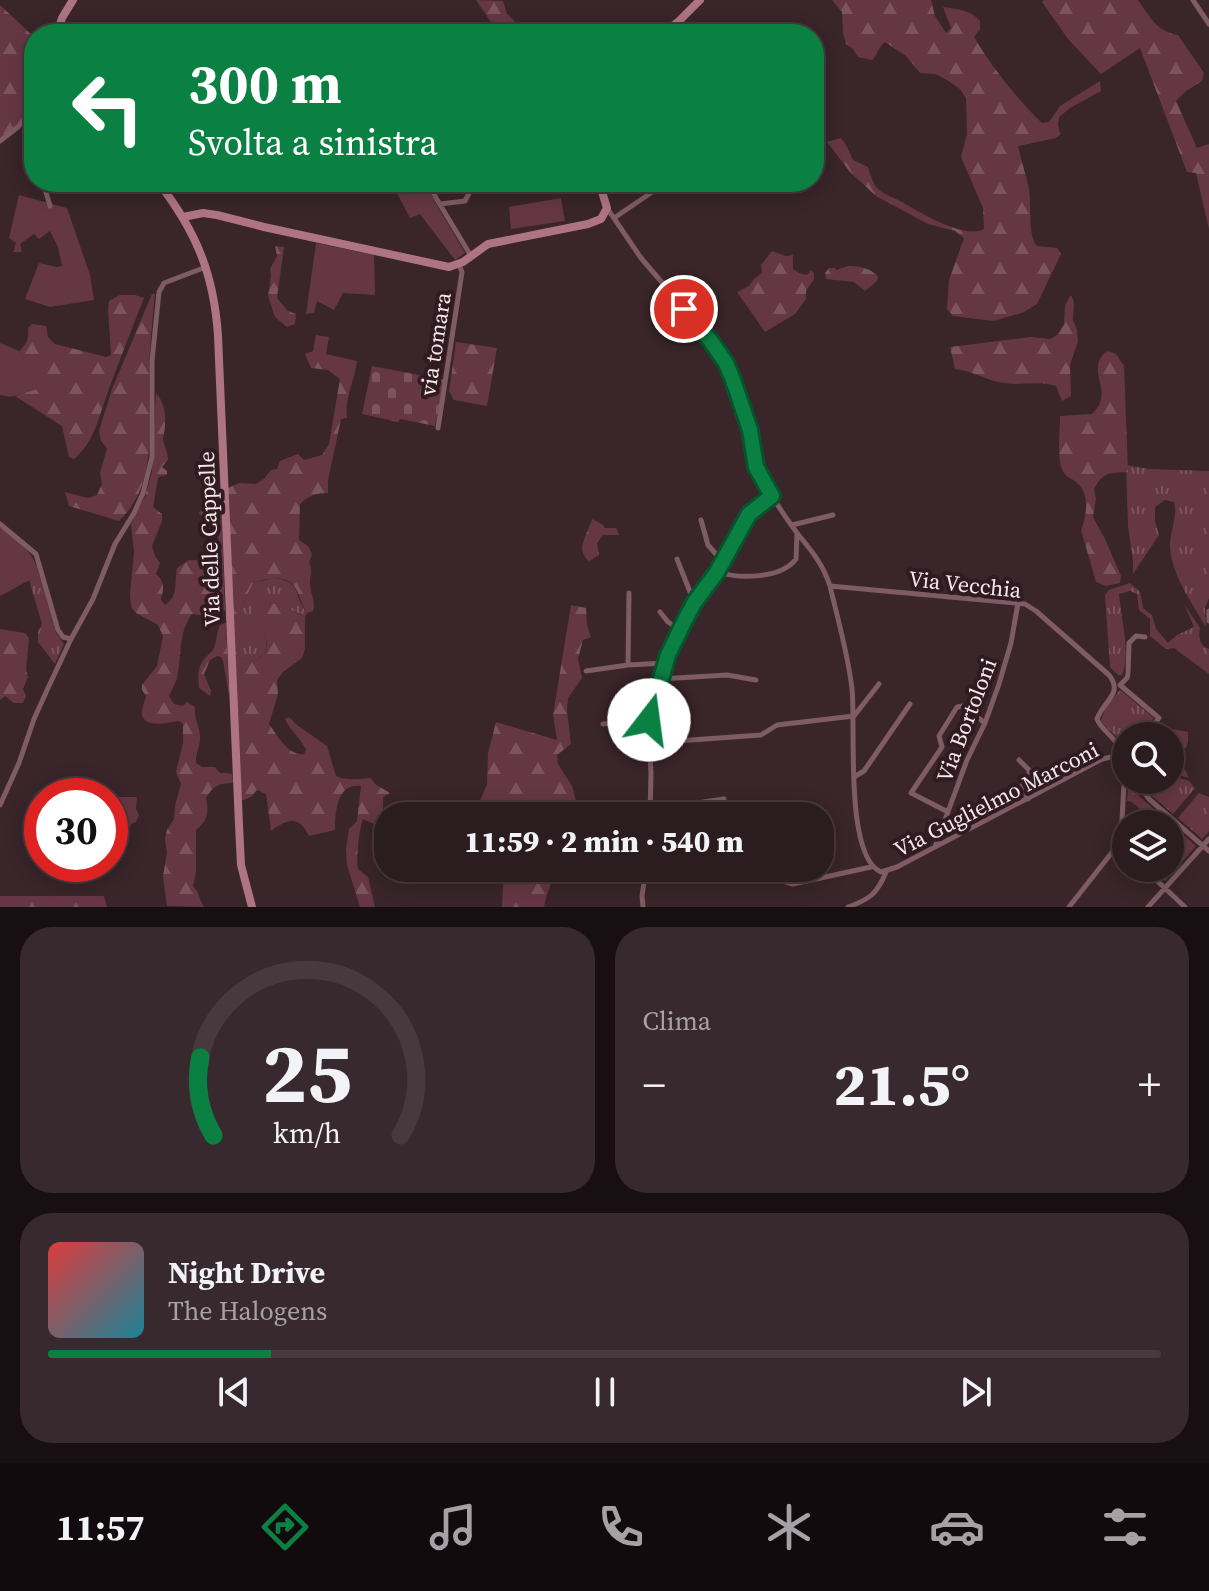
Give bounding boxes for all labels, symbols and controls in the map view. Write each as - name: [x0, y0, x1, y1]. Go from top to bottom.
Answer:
- text: 300 m: [188, 45, 342, 122]
- icon: left: [56, 56, 160, 160]
- text: Svolta a sinistra: [188, 118, 438, 167]
- pin: [650, 275, 718, 343]
- icon: arrive: [662, 287, 706, 331]
- street label: via tomara: [412, 289, 458, 398]
- street label: Via delle Cappelle: [191, 451, 227, 627]
- street label: Via Vecchia: [907, 563, 1024, 605]
- street label: Via Bortoloni: [929, 654, 1003, 786]
- position arrow: [607, 678, 691, 762]
- map controls: [1112, 722, 1184, 882]
- button: search: [1112, 722, 1184, 794]
- street label: Via Guglielmo Marconi: [889, 734, 1103, 864]
- speed limit sign: 30: [24, 778, 128, 882]
- button: layers: [1112, 810, 1184, 882]
- text: 11:59 · 2 min · 540 m: [464, 821, 744, 862]
- text: Clima: [643, 1003, 711, 1039]
- text: 25: [262, 1016, 352, 1130]
- text: 21.5°: [833, 1043, 970, 1125]
- text: −: [643, 1054, 666, 1115]
- text: +: [1138, 1054, 1161, 1115]
- text: km/h: [273, 1113, 341, 1153]
- text: Night Drive: [168, 1252, 325, 1293]
- text: The Halogens: [168, 1293, 327, 1329]
- icon: previous: [212, 1370, 256, 1414]
- icon: pause: [583, 1370, 627, 1414]
- icon: next: [954, 1370, 998, 1414]
- icon: directions: [257, 1499, 313, 1555]
- icon: music: [425, 1499, 481, 1555]
- icon: phone: [593, 1499, 649, 1555]
- icon: climate: [761, 1499, 817, 1555]
- icon: car: [929, 1499, 985, 1555]
- icon: filters: [1097, 1499, 1153, 1555]
- text: 11:57: [56, 1503, 145, 1552]

